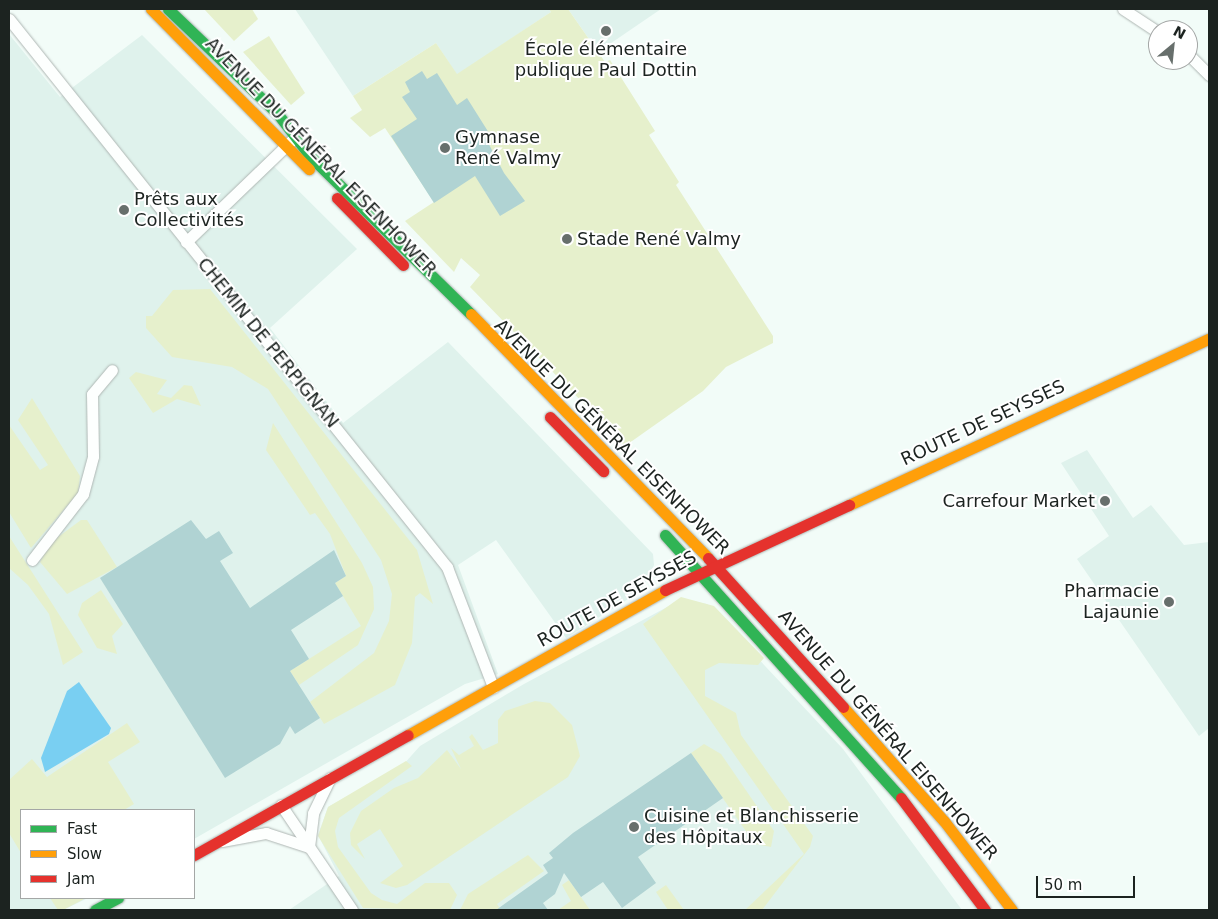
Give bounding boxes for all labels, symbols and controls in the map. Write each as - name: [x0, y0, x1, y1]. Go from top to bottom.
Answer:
- north arrow: [1148, 20, 1198, 70]
- text: N: [1171, 23, 1189, 42]
- marker: École élémentaire publique Paul Dottin: [600, 25, 612, 37]
- street label: AVENUE DU GÉNÉRAL EISENHOWER: [201, 33, 441, 281]
- place label: École élémentaire publique Paul Dottin: [515, 39, 697, 82]
- place label: Gymnase René Valmy: [455, 127, 561, 170]
- marker: Gymnase René Valmy: [439, 142, 451, 154]
- place label: Prêts aux Collectivités: [134, 189, 244, 232]
- marker: Prêts aux Collectivités: [118, 204, 130, 216]
- place label: Stade René Valmy: [577, 228, 741, 250]
- marker: Stade René Valmy: [561, 233, 573, 245]
- street label: CHEMIN DE PERPIGNAN: [193, 254, 343, 432]
- street label: AVENUE DU GÉNÉRAL EISENHOWER: [490, 315, 734, 559]
- street label: ROUTE DE SEYSSES: [898, 376, 1068, 470]
- place label: Carrefour Market: [942, 490, 1095, 512]
- marker: Carrefour Market: [1099, 495, 1111, 507]
- street label: ROUTE DE SEYSSES: [534, 546, 700, 652]
- place label: Pharmacie Lajaunie: [1064, 581, 1159, 624]
- marker: Pharmacie Lajaunie: [1163, 596, 1175, 608]
- street label: AVENUE DU GÉNÉRAL EISENHOWER: [774, 606, 1002, 864]
- place label: Cuisine et Blanchisserie des Hôpitaux: [644, 806, 859, 849]
- legend: [20, 809, 195, 899]
- text: Fast: [67, 820, 97, 838]
- marker: Cuisine et Blanchisserie des Hôpitaux: [628, 821, 640, 833]
- text: Slow: [67, 845, 102, 863]
- scale bar: [1038, 866, 1137, 898]
- text: Jam: [67, 870, 95, 888]
- text: 50 m: [1044, 876, 1082, 894]

